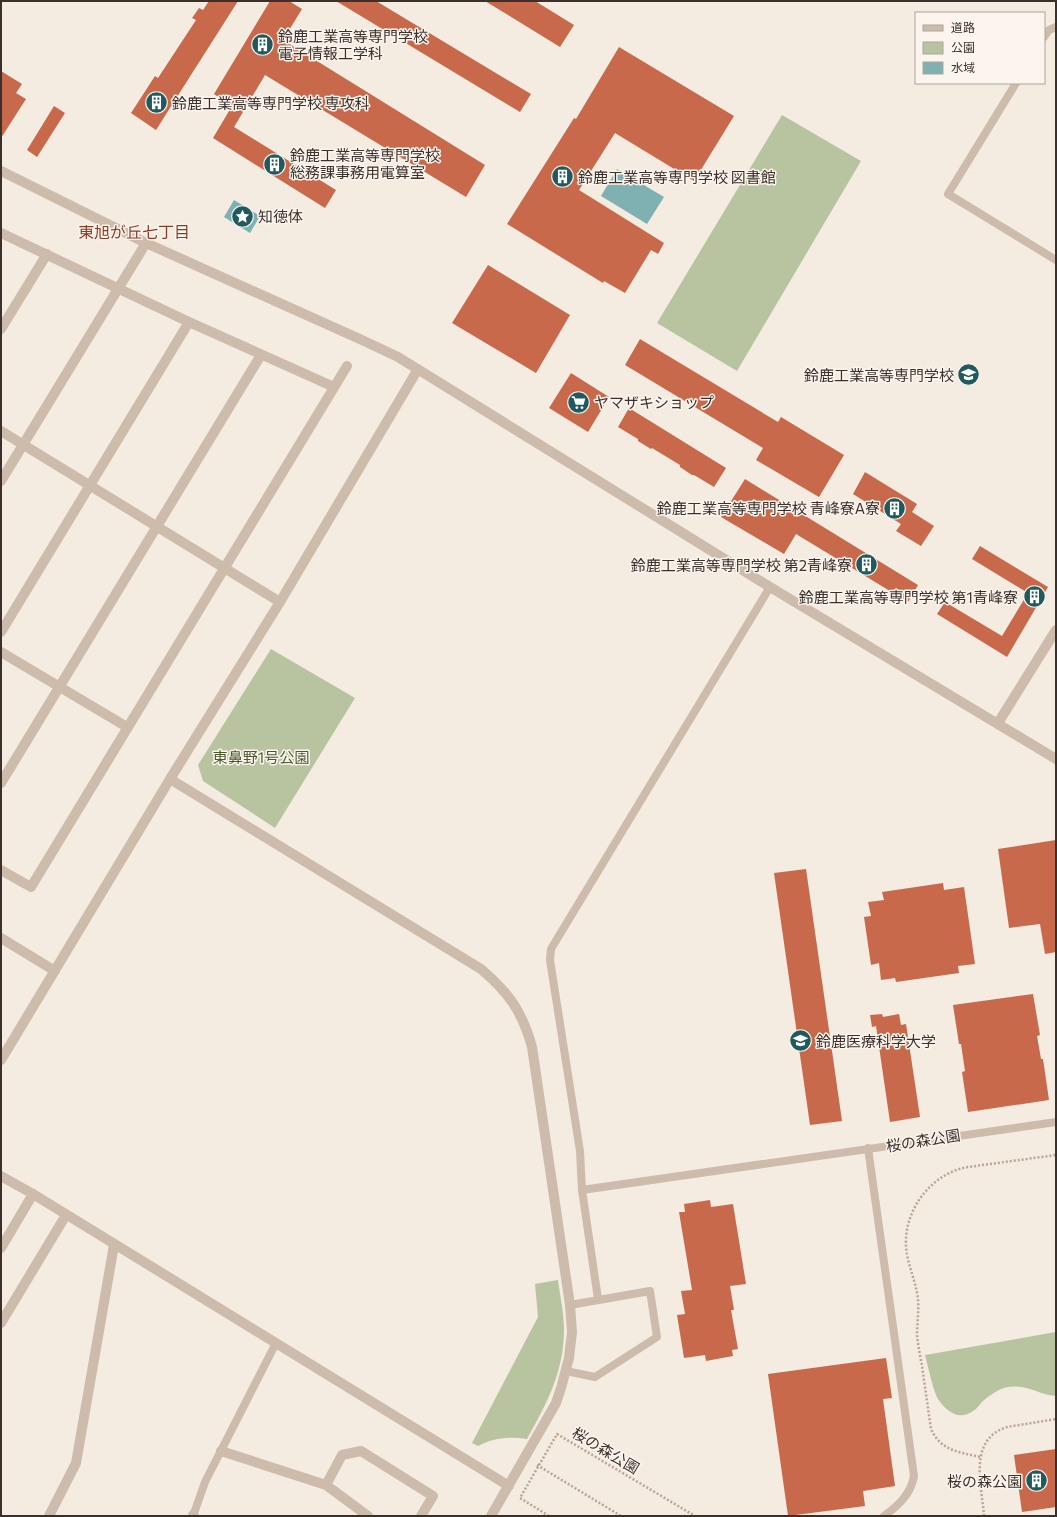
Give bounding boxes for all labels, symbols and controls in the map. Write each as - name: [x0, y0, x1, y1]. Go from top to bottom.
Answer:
- legend: [915, 12, 1045, 84]
- text: 道路: [951, 20, 975, 34]
- place label: 鈴鹿工業高等専門学校 電子情報工学科: [278, 27, 428, 62]
- building icon: 鈴鹿工業高等専門学校 電子情報工学科: [249, 32, 275, 58]
- text: 公園: [951, 40, 975, 54]
- text: 水域: [951, 60, 975, 74]
- building icon: 鈴鹿工業高等専門学校 専攻科: [143, 90, 169, 116]
- place label: 鈴鹿工業高等専門学校 専攻科: [172, 94, 370, 112]
- place label: 鈴鹿工業高等専門学校 総務課事務用電算室: [290, 146, 440, 181]
- building icon: 鈴鹿工業高等専門学校 総務課事務用電算室: [261, 151, 287, 177]
- building icon: 鈴鹿工業高等専門学校 図書館: [549, 164, 575, 190]
- place label: 鈴鹿工業高等専門学校 図書館: [578, 168, 776, 186]
- place icon: 知徳体: [230, 203, 256, 229]
- place label: 知徳体: [258, 207, 303, 225]
- district label: 東旭が丘七丁目: [78, 222, 190, 241]
- school or university icon: 鈴鹿工業高等専門学校: [956, 362, 982, 388]
- place label: 鈴鹿工業高等専門学校: [804, 366, 954, 384]
- supermarket icon: ヤマザキショップ: [566, 389, 592, 415]
- place label: ヤマザキショップ: [594, 393, 714, 411]
- building icon: 鈴鹿工業高等専門学校 青峰寮A寮: [882, 495, 908, 521]
- place label: 鈴鹿工業高等専門学校 青峰寮A寮: [657, 499, 880, 517]
- building icon: 鈴鹿工業高等専門学校 第2青峰寮: [854, 552, 880, 578]
- place label: 鈴鹿工業高等専門学校 第2青峰寮: [631, 556, 852, 574]
- building icon: 鈴鹿工業高等専門学校 第1青峰寮: [1021, 584, 1047, 610]
- place label: 鈴鹿工業高等専門学校 第1青峰寮: [799, 588, 1018, 606]
- park label: 東鼻野1号公園: [213, 748, 309, 766]
- school or university icon: 鈴鹿医療科学大学: [788, 1028, 814, 1054]
- place label: 鈴鹿医療科学大学: [816, 1032, 936, 1050]
- street label: 桜の森公園: [885, 1125, 961, 1155]
- street label: 桜の森公園: [569, 1423, 643, 1477]
- building icon: 桜の森公園: [1024, 1468, 1050, 1494]
- place label: 桜の森公園: [947, 1472, 1022, 1490]

